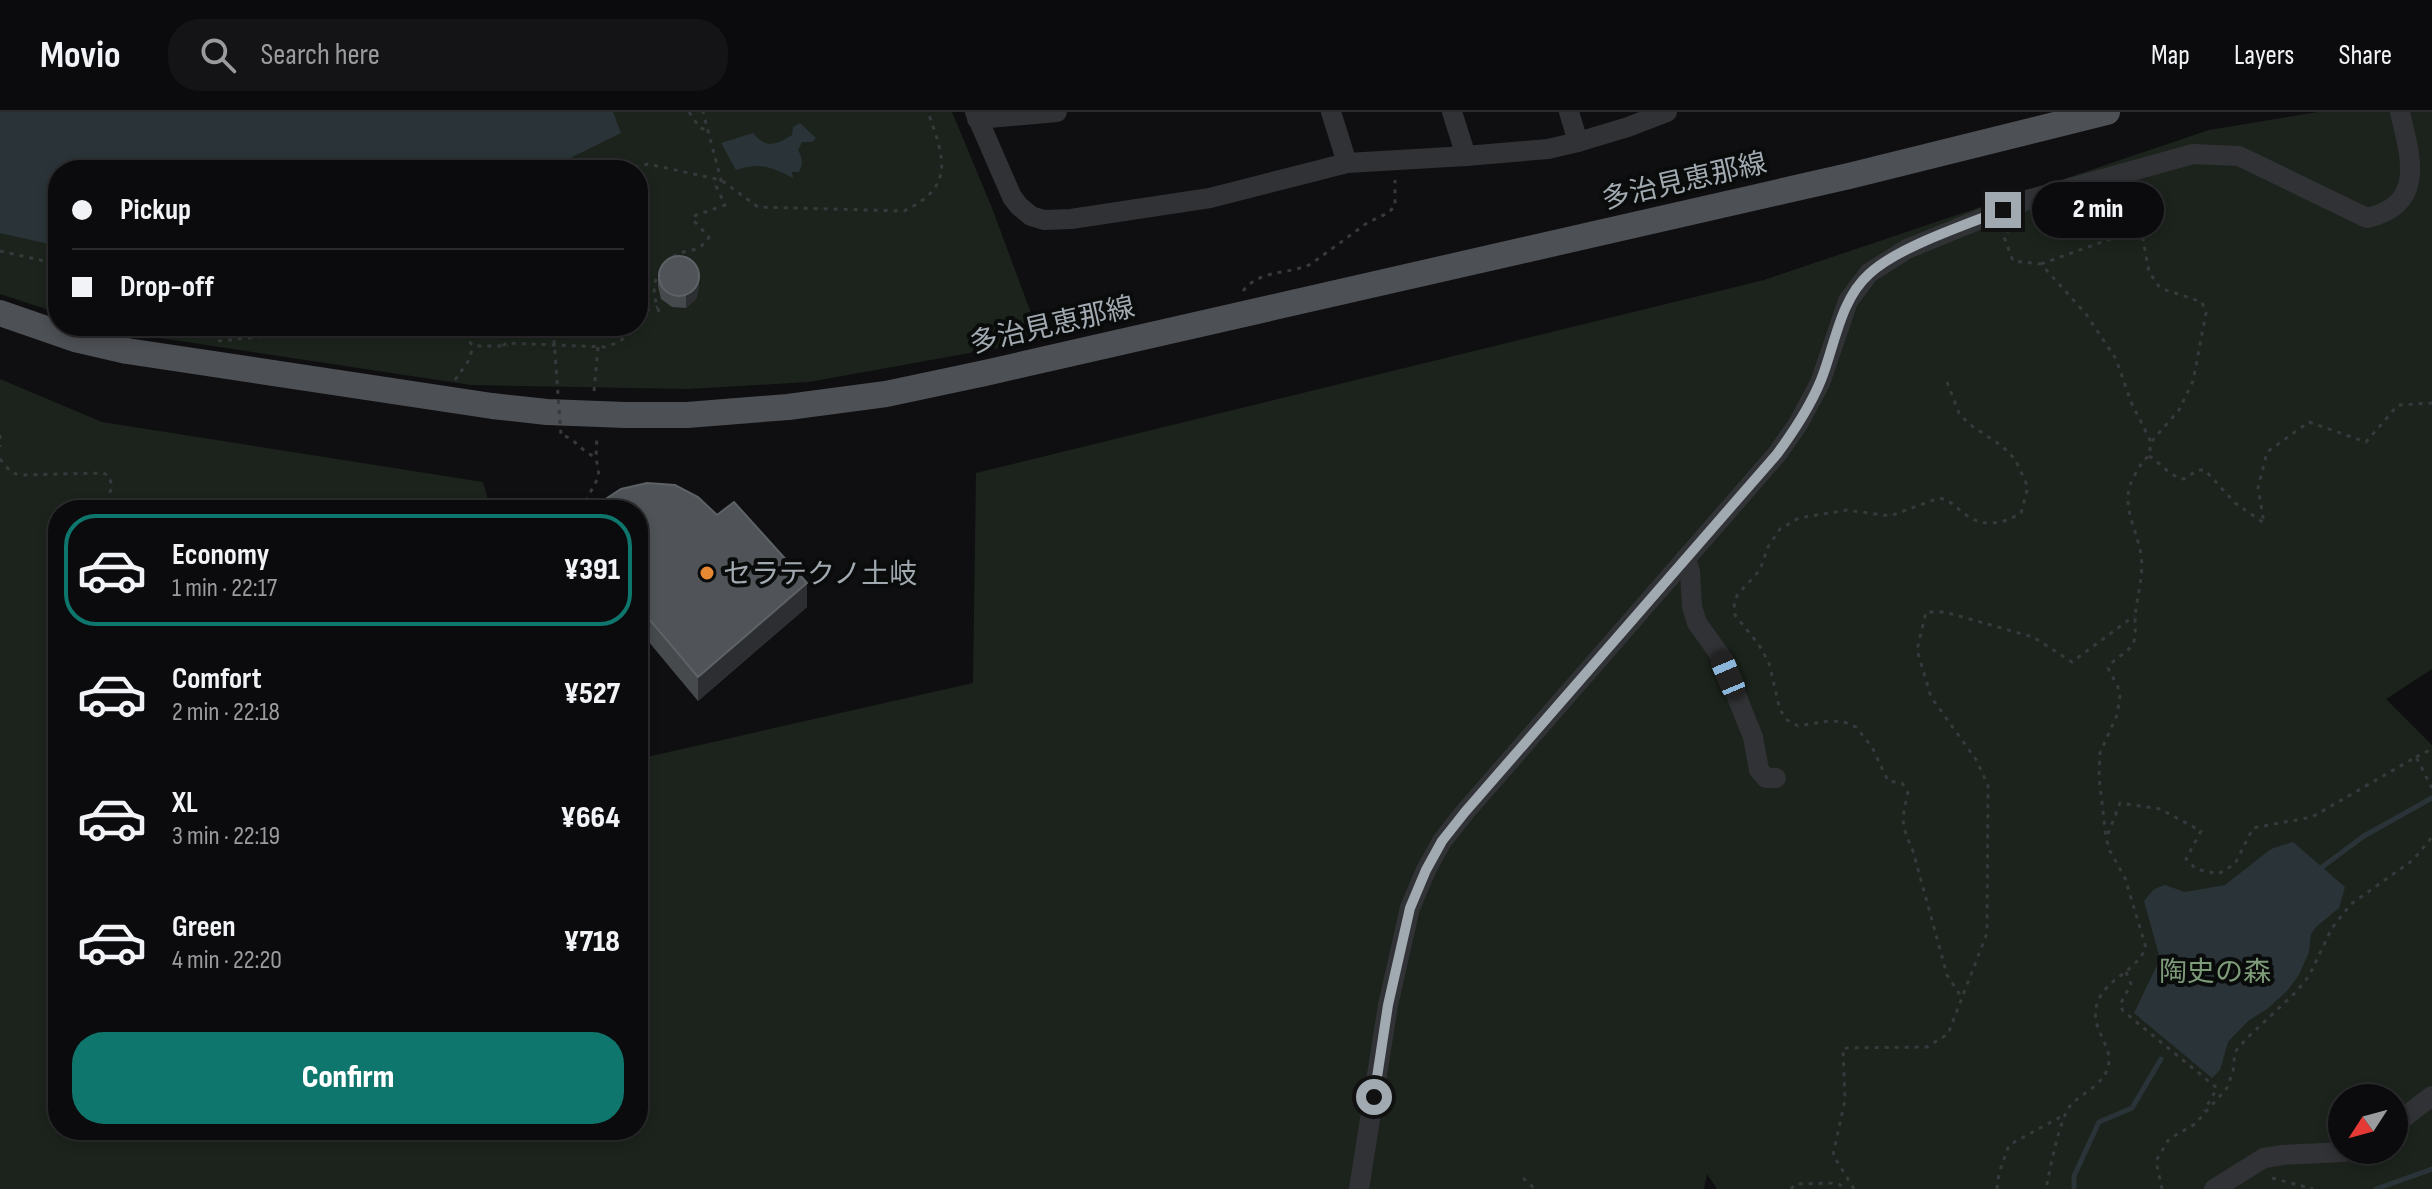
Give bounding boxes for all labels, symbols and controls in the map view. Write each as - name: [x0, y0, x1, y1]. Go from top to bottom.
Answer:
- search box: [168, 19, 728, 91]
- text: Movio: [40, 33, 120, 78]
- icon: search: [196, 33, 240, 77]
- text: Search here: [260, 37, 380, 73]
- text: Map: [2151, 39, 2190, 72]
- text: Layers: [2234, 39, 2294, 72]
- text: Share: [2338, 39, 2392, 72]
- street label: 多治見恵那線: [1599, 146, 1770, 216]
- callout: 2 min: [2031, 182, 2163, 238]
- text: Pickup: [120, 192, 191, 228]
- route end: [1985, 192, 2021, 228]
- text: 2 min: [2073, 194, 2123, 225]
- text: Drop-off: [120, 269, 214, 305]
- street label: 多治見恵那線: [967, 290, 1138, 360]
- icon: car: [76, 534, 148, 606]
- text: Economy: [172, 537, 269, 573]
- text: ¥391: [564, 552, 620, 588]
- place label: セラテクノ土岐: [723, 558, 917, 591]
- marker: セラテクノ土岐: [698, 564, 716, 582]
- text: 1 min · 22:17: [172, 573, 277, 604]
- car: [1708, 648, 1748, 702]
- icon: car: [76, 658, 148, 730]
- text: Comfort: [172, 661, 262, 697]
- text: ¥527: [564, 676, 620, 712]
- text: 2 min · 22:18: [172, 697, 280, 728]
- icon: car: [76, 782, 148, 854]
- text: XL: [172, 785, 198, 821]
- text: ¥664: [560, 800, 620, 836]
- text: 3 min · 22:19: [172, 821, 280, 852]
- icon: car: [76, 906, 148, 978]
- text: Green: [172, 909, 236, 945]
- text: ¥718: [564, 924, 620, 960]
- text: 4 min · 22:20: [172, 945, 282, 976]
- park label: 陶史の森: [2159, 956, 2271, 989]
- button: Confirm: [72, 1032, 624, 1124]
- route start: [1356, 1079, 1392, 1115]
- north arrow: [2328, 1084, 2408, 1164]
- map controls: [2328, 1084, 2408, 1164]

